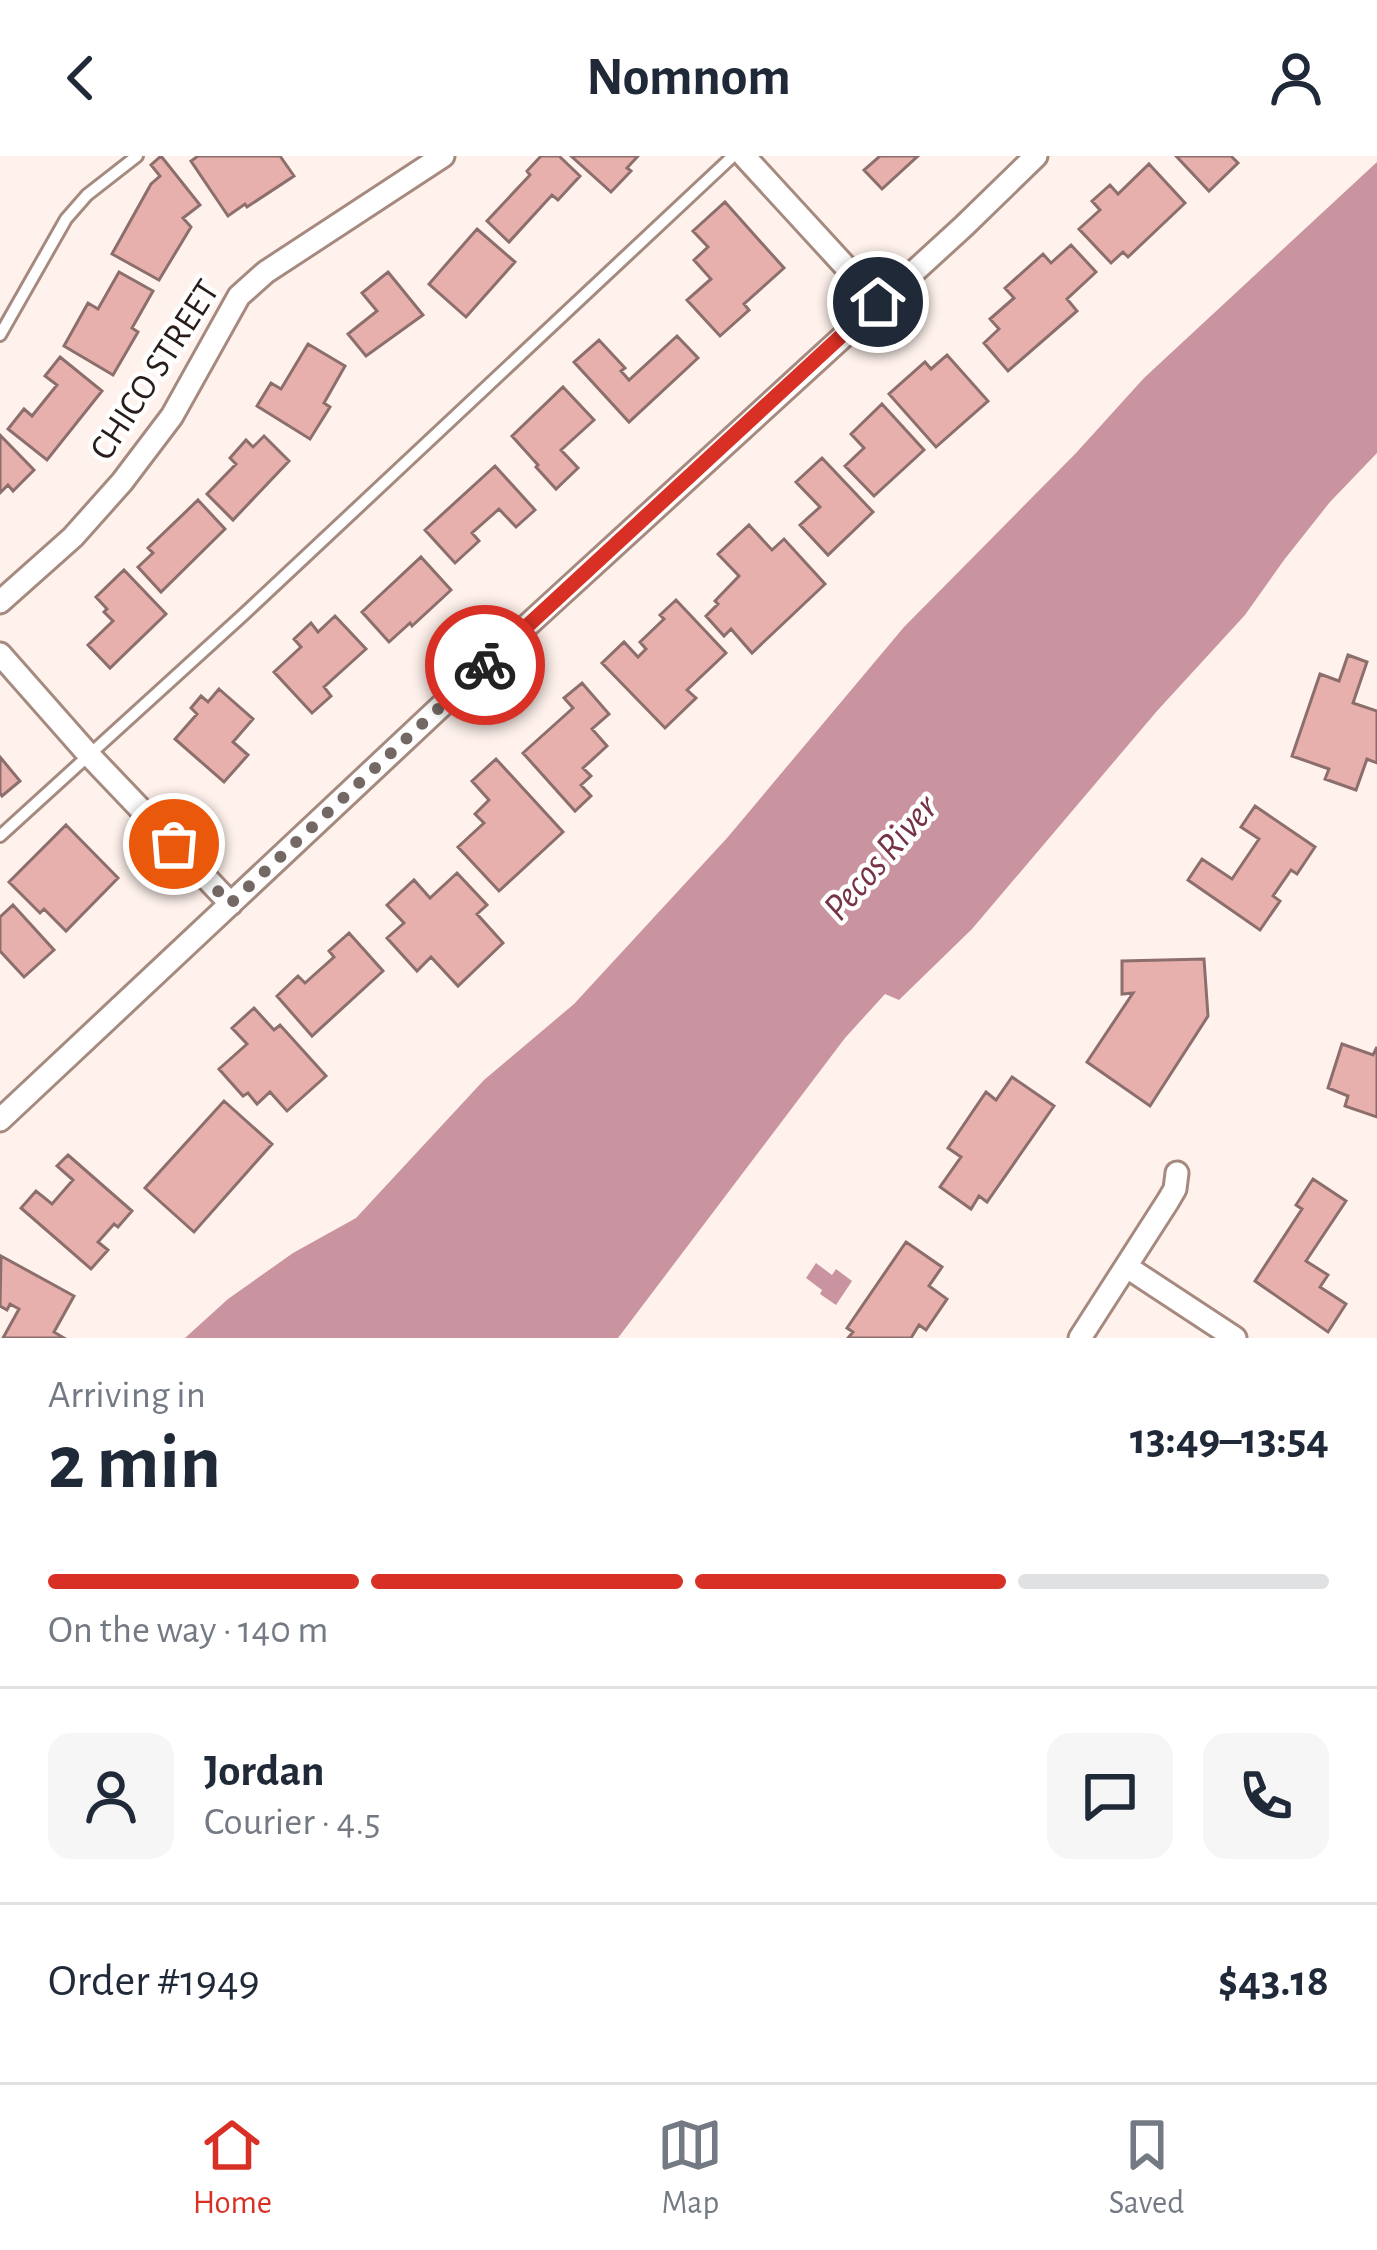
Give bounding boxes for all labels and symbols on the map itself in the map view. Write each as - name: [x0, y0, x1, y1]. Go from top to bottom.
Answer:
- pin: [827, 251, 929, 353]
- street label: CHICO STREET: [84, 274, 226, 466]
- courier: [425, 605, 545, 725]
- water label: Pecos River: [817, 787, 946, 928]
- pin: [123, 793, 225, 895]

